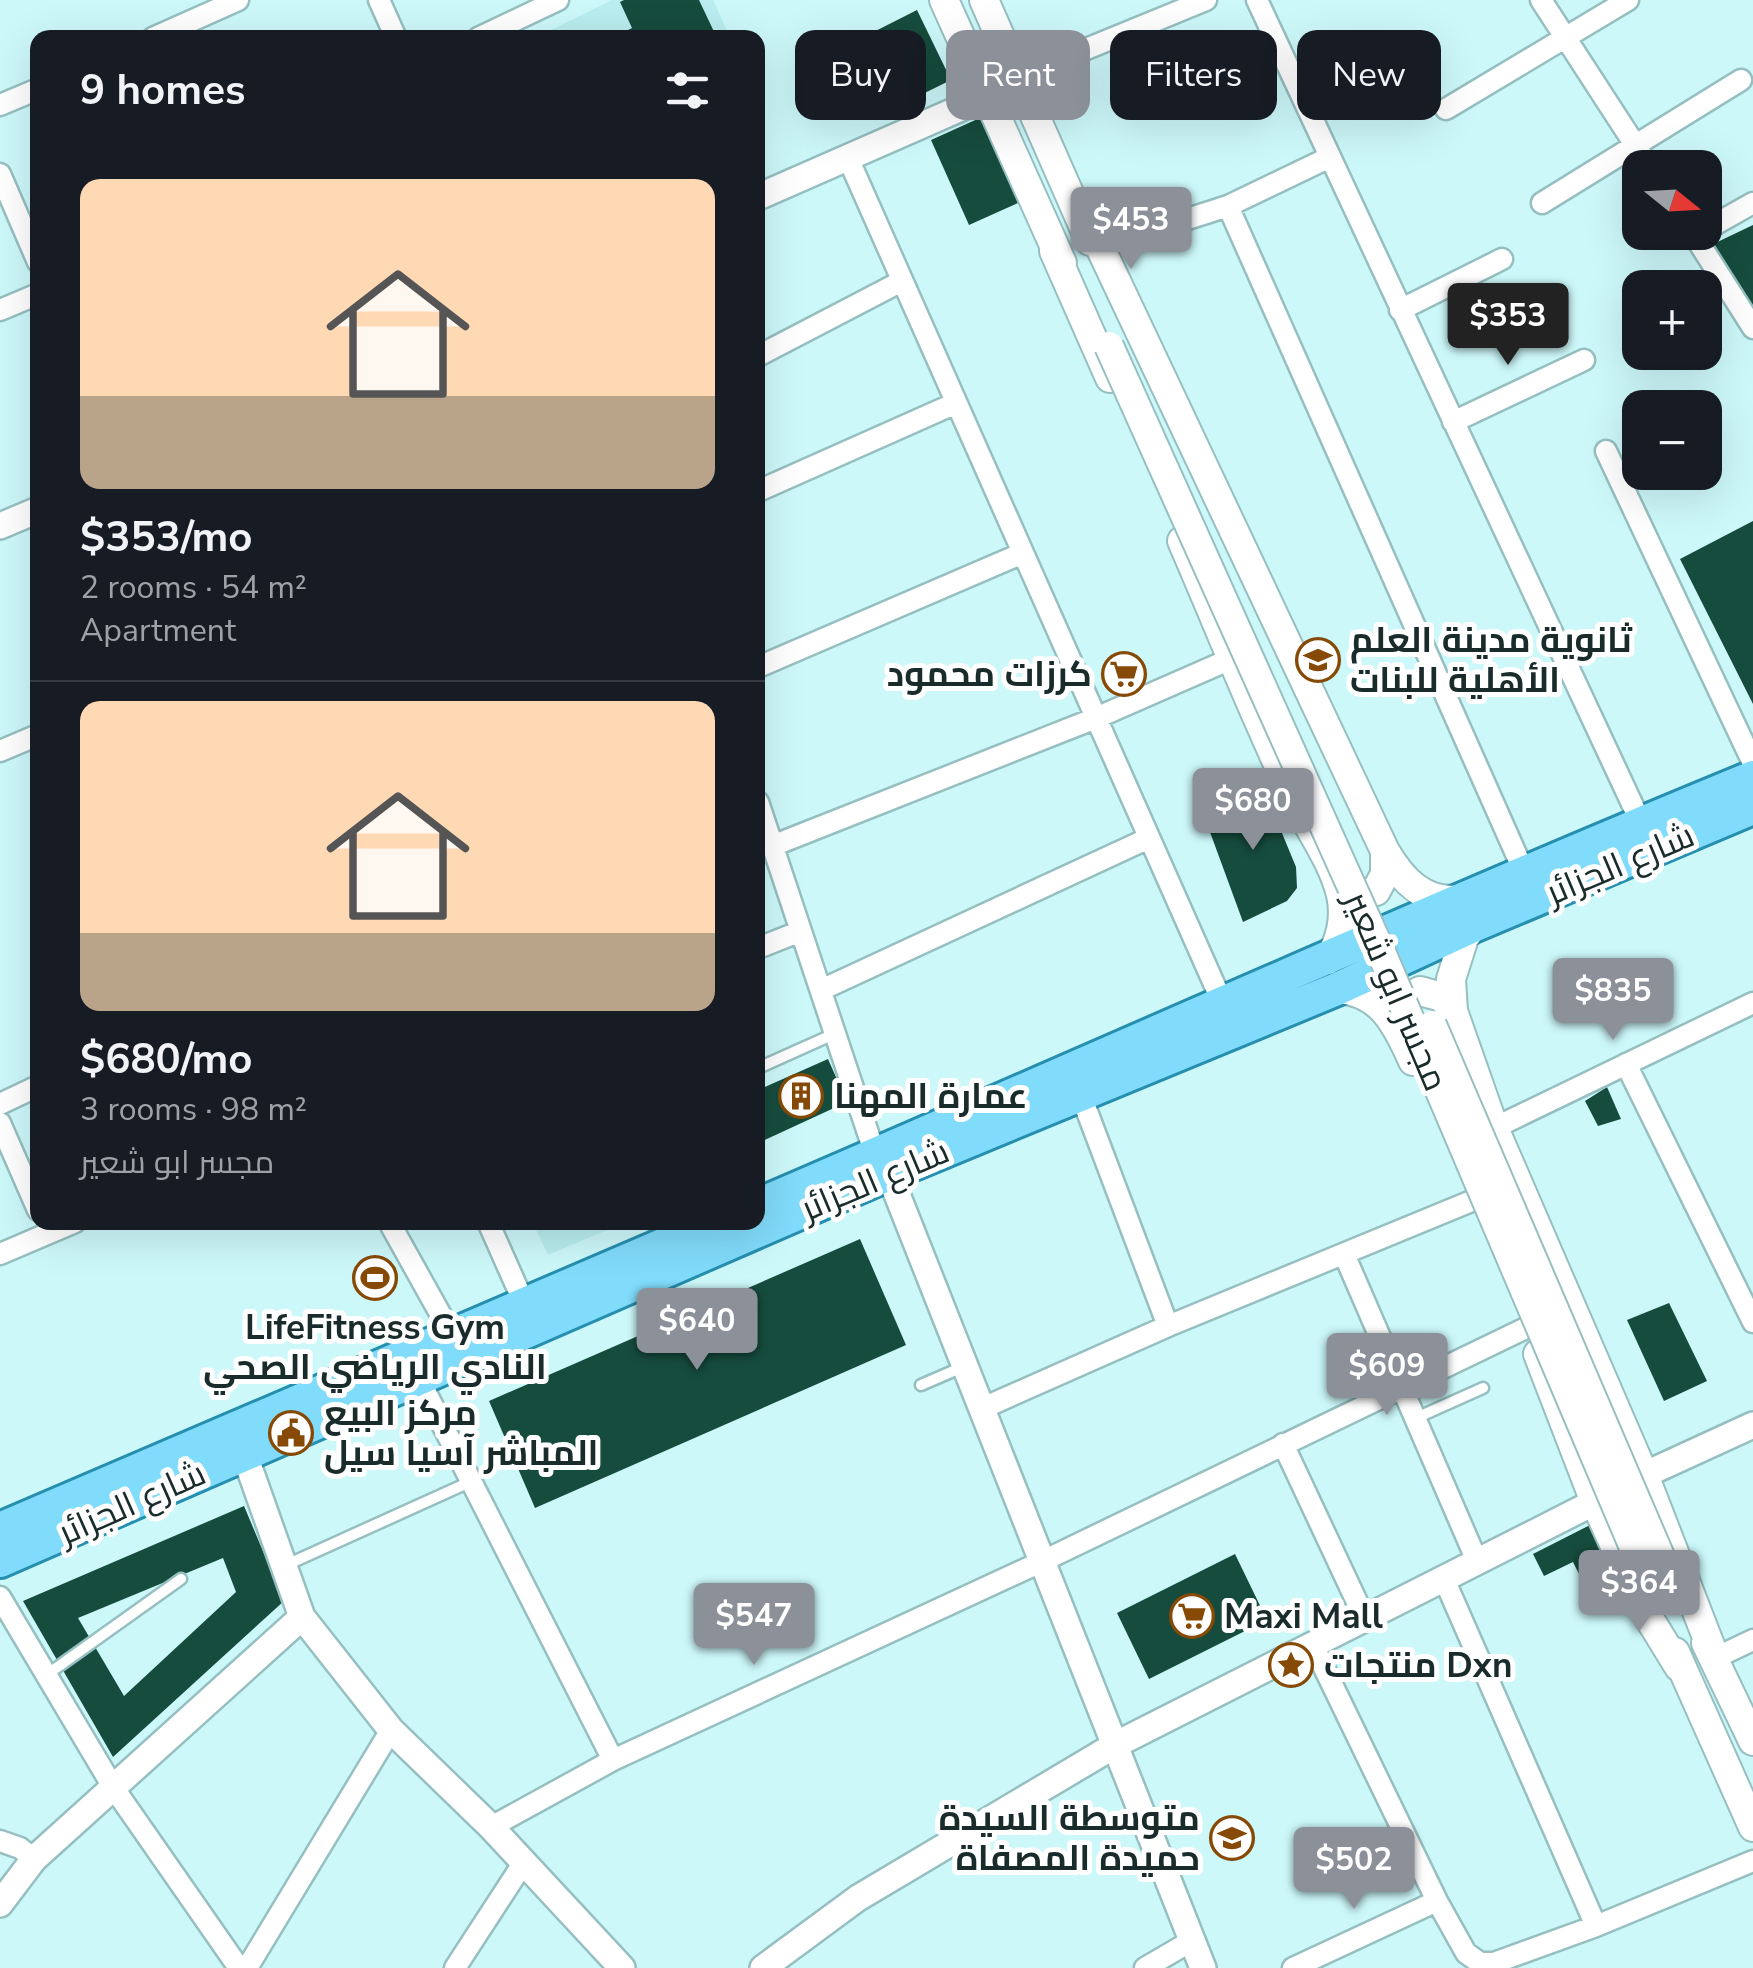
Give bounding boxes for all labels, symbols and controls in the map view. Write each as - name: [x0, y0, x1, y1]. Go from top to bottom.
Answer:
- chip: Buy: [795, 30, 926, 120]
- chip: Rent: [946, 30, 1090, 120]
- chip: Filters: [1110, 30, 1277, 120]
- chip: New: [1297, 30, 1441, 120]
- text: 9 homes: [80, 62, 245, 119]
- icon: filters: [660, 63, 715, 118]
- north arrow: [1622, 150, 1722, 250]
- map controls: [1622, 150, 1722, 490]
- pin: $453: [1072, 187, 1190, 272]
- text: $453: [1093, 198, 1169, 241]
- icon: home: [308, 244, 488, 424]
- button: +: [1622, 270, 1722, 370]
- pin: $353: [1449, 283, 1567, 368]
- text: $353: [1470, 294, 1546, 337]
- button: −: [1622, 390, 1722, 490]
- text: $353/mo: [80, 509, 252, 566]
- text: 2 rooms · 54 m²: [80, 566, 307, 609]
- text: Apartment: [80, 609, 236, 652]
- place label: ثانوية مدينة العلم الأهلية للبنات: [1350, 617, 1633, 704]
- school or university icon: ثانوية مدينة العلم الأهلية للبنات: [1295, 637, 1341, 683]
- place label: كرزات محمود: [887, 651, 1092, 698]
- supermarket icon: كرزات محمود: [1101, 651, 1147, 697]
- icon: home: [308, 766, 488, 946]
- pin: $680: [1194, 768, 1312, 853]
- text: $680: [1215, 779, 1291, 822]
- street label: شارع الجزائر: [1537, 812, 1701, 917]
- street label: مجسر ابو شعير: [1332, 882, 1459, 1098]
- pin: $835: [1554, 958, 1672, 1043]
- text: $835: [1575, 969, 1651, 1012]
- text: $680/mo: [80, 1031, 252, 1088]
- building icon: عمارة المهنا: [778, 1073, 824, 1119]
- place label: عمارة المهنا: [834, 1073, 1027, 1120]
- text: 3 rooms · 98 m²: [80, 1088, 307, 1131]
- street label: شارع الجزائر: [792, 1128, 956, 1233]
- text: مجسر ابو شعير: [80, 1141, 274, 1184]
- sports icon: LifeFitness Gym النادي الرياضي الصحي: [352, 1255, 398, 1301]
- pin: $640: [638, 1288, 756, 1373]
- text: $640: [659, 1299, 735, 1342]
- place label: LifeFitness Gym النادي الرياضي الصحي: [203, 1304, 547, 1395]
- pin: $609: [1328, 1333, 1446, 1418]
- text: $609: [1349, 1344, 1425, 1387]
- place label: مركز البيع المباشر آسيا سيل: [324, 1390, 599, 1477]
- public building icon: مركز البيع المباشر آسيا سيل: [268, 1410, 314, 1456]
- street label: شارع الجزائر: [49, 1450, 213, 1557]
- pin: $364: [1580, 1550, 1698, 1635]
- text: $364: [1601, 1561, 1677, 1604]
- pin: $547: [695, 1583, 813, 1668]
- supermarket icon: Maxi Mall: [1169, 1593, 1215, 1639]
- place label: Maxi Mall: [1224, 1593, 1383, 1640]
- text: $547: [716, 1594, 792, 1637]
- place icon: منتجات Dxn: [1268, 1642, 1314, 1688]
- place label: منتجات Dxn: [1324, 1642, 1512, 1689]
- place label: متوسطة السيدة حميدة المصفاة: [939, 1795, 1200, 1882]
- school or university icon: متوسطة السيدة حميدة المصفاة: [1209, 1815, 1255, 1861]
- pin: $502: [1295, 1827, 1413, 1912]
- text: $502: [1316, 1838, 1392, 1881]

